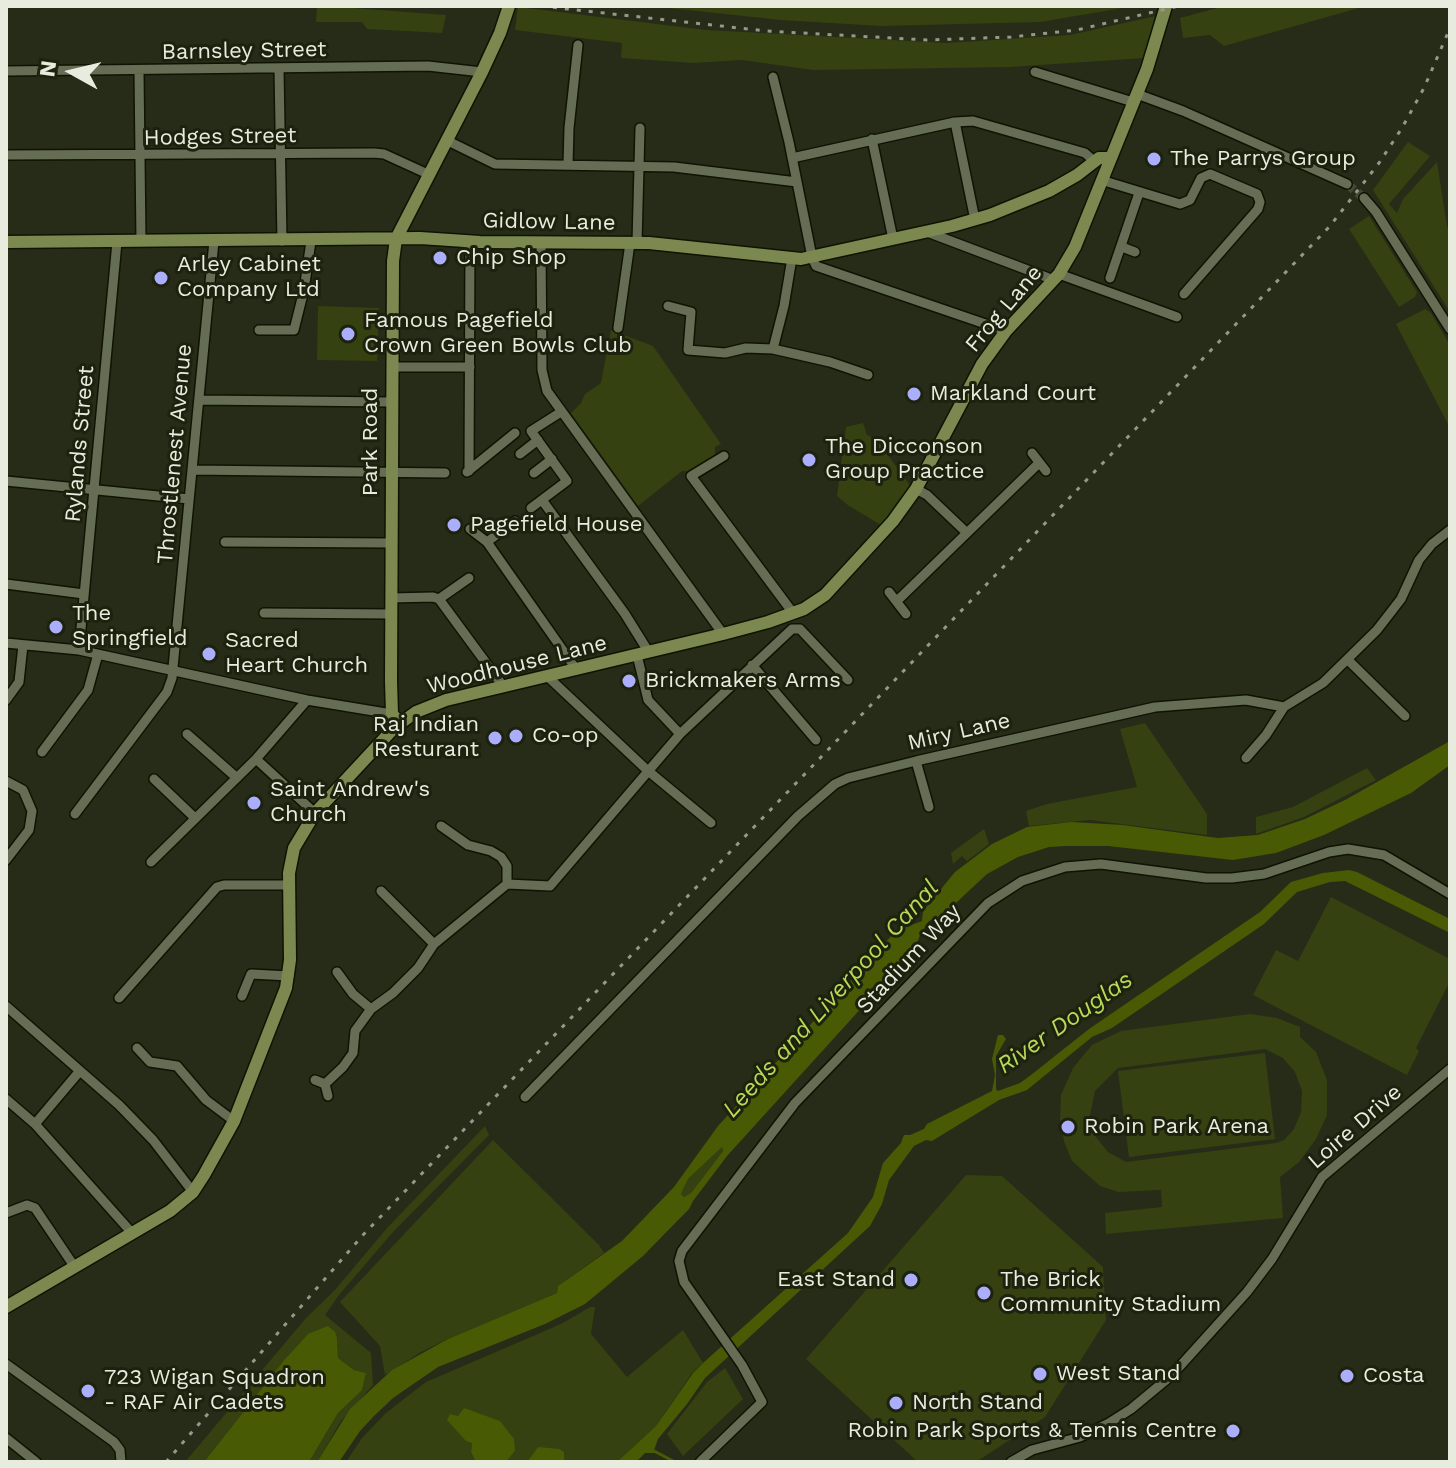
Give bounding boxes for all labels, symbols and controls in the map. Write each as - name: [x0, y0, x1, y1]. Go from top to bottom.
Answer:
- north arrow: [32, 32, 112, 112]
- street label: Barnsley Street: [161, 36, 327, 66]
- text: N: [34, 59, 61, 78]
- street label: Hodges Street: [143, 122, 297, 152]
- place label: The Parrys Group: [1170, 146, 1356, 172]
- marker: The Parrys Group: [1145, 150, 1163, 168]
- street label: Gidlow Lane: [482, 208, 616, 236]
- place label: Chip Shop: [456, 245, 567, 271]
- marker: Chip Shop: [431, 249, 449, 267]
- place label: Arley Cabinet Company Ltd: [177, 252, 321, 304]
- street label: Frog Lane: [960, 260, 1048, 358]
- marker: Arley Cabinet Company Ltd: [152, 269, 170, 287]
- place label: Famous Pagefield Crown Green Bowls Club: [364, 308, 632, 360]
- marker: Famous Pagefield Crown Green Bowls Club: [339, 325, 357, 343]
- street label: Throstlenest Avenue: [152, 343, 198, 565]
- street label: Rylands Street: [60, 365, 100, 523]
- place label: Markland Court: [930, 381, 1096, 407]
- marker: Markland Court: [905, 385, 923, 403]
- street label: Park Road: [358, 388, 384, 496]
- place label: The Dicconson Group Practice: [825, 434, 985, 486]
- marker: The Dicconson Group Practice: [800, 451, 818, 469]
- place label: Pagefield House: [470, 512, 642, 538]
- marker: Pagefield House: [445, 516, 463, 534]
- place label: The Springfield: [72, 601, 188, 652]
- marker: The Springfield: [47, 618, 65, 636]
- place label: Sacred Heart Church: [225, 628, 368, 680]
- street label: Woodhouse Lane: [424, 630, 610, 700]
- marker: Sacred Heart Church: [200, 645, 218, 663]
- place label: Brickmakers Arms: [645, 668, 841, 694]
- marker: Brickmakers Arms: [620, 672, 638, 690]
- street label: Miry Lane: [905, 707, 1013, 757]
- place label: Raj Indian Resturant: [373, 712, 479, 764]
- place label: Co-op: [532, 723, 599, 749]
- marker: Co-op: [507, 727, 525, 745]
- marker: Raj Indian Resturant: [486, 729, 504, 747]
- place label: Saint Andrew's Church: [270, 777, 430, 828]
- marker: Saint Andrew's Church: [245, 794, 263, 812]
- water label: Leeds and Liverpool Canal: [717, 874, 945, 1124]
- street label: Stadium Way: [851, 898, 967, 1020]
- water label: River Douglas: [992, 966, 1138, 1080]
- street label: Loire Drive: [1303, 1079, 1407, 1175]
- place label: Robin Park Arena: [1084, 1114, 1269, 1140]
- marker: Robin Park Arena: [1059, 1118, 1077, 1136]
- place label: East Stand: [777, 1267, 895, 1293]
- place label: The Brick Community Stadium: [1000, 1267, 1221, 1318]
- marker: East Stand: [902, 1271, 920, 1289]
- marker: The Brick Community Stadium: [975, 1284, 993, 1302]
- place label: West Stand: [1056, 1361, 1181, 1387]
- place label: Costa: [1363, 1363, 1425, 1389]
- place label: 723 Wigan Squadron - RAF Air Cadets: [104, 1365, 325, 1416]
- marker: West Stand: [1031, 1365, 1049, 1383]
- marker: Costa: [1338, 1367, 1356, 1385]
- marker: 723 Wigan Squadron - RAF Air Cadets: [79, 1382, 97, 1400]
- place label: North Stand: [912, 1390, 1043, 1416]
- marker: North Stand: [887, 1394, 905, 1412]
- place label: Robin Park Sports & Tennis Centre: [848, 1418, 1217, 1444]
- marker: Robin Park Sports & Tennis Centre: [1224, 1422, 1242, 1440]

